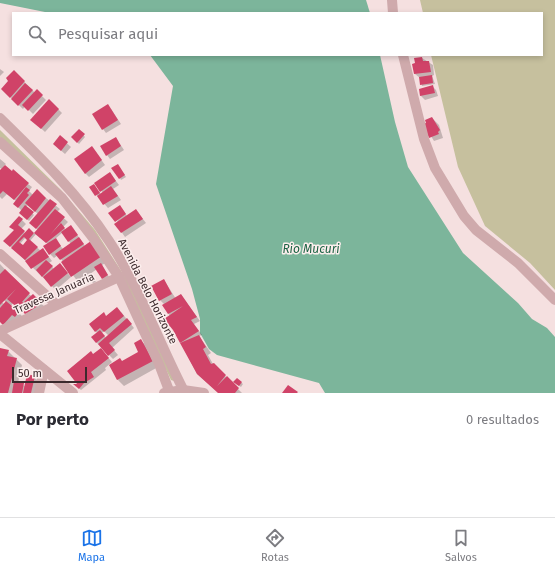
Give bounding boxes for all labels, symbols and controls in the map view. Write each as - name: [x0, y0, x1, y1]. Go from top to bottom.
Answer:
- search box: [12, 12, 543, 56]
- icon: search: [26, 23, 48, 45]
- text: Pesquisar aqui: [58, 25, 158, 43]
- street label: Avenida Belo Horizonte: [115, 236, 180, 346]
- water label: Rio Mucuri: [282, 242, 340, 256]
- street label: Travessa Januaria: [12, 270, 97, 317]
- scale bar: [12, 365, 87, 384]
- text: 50 m: [18, 367, 42, 380]
- text: Por perto: [16, 409, 89, 430]
- text: 0 resultados: [466, 412, 539, 427]
- tab: Mapa: [78, 527, 105, 564]
- tab: Rotas: [261, 527, 289, 564]
- tab: Salvos: [445, 527, 477, 564]

